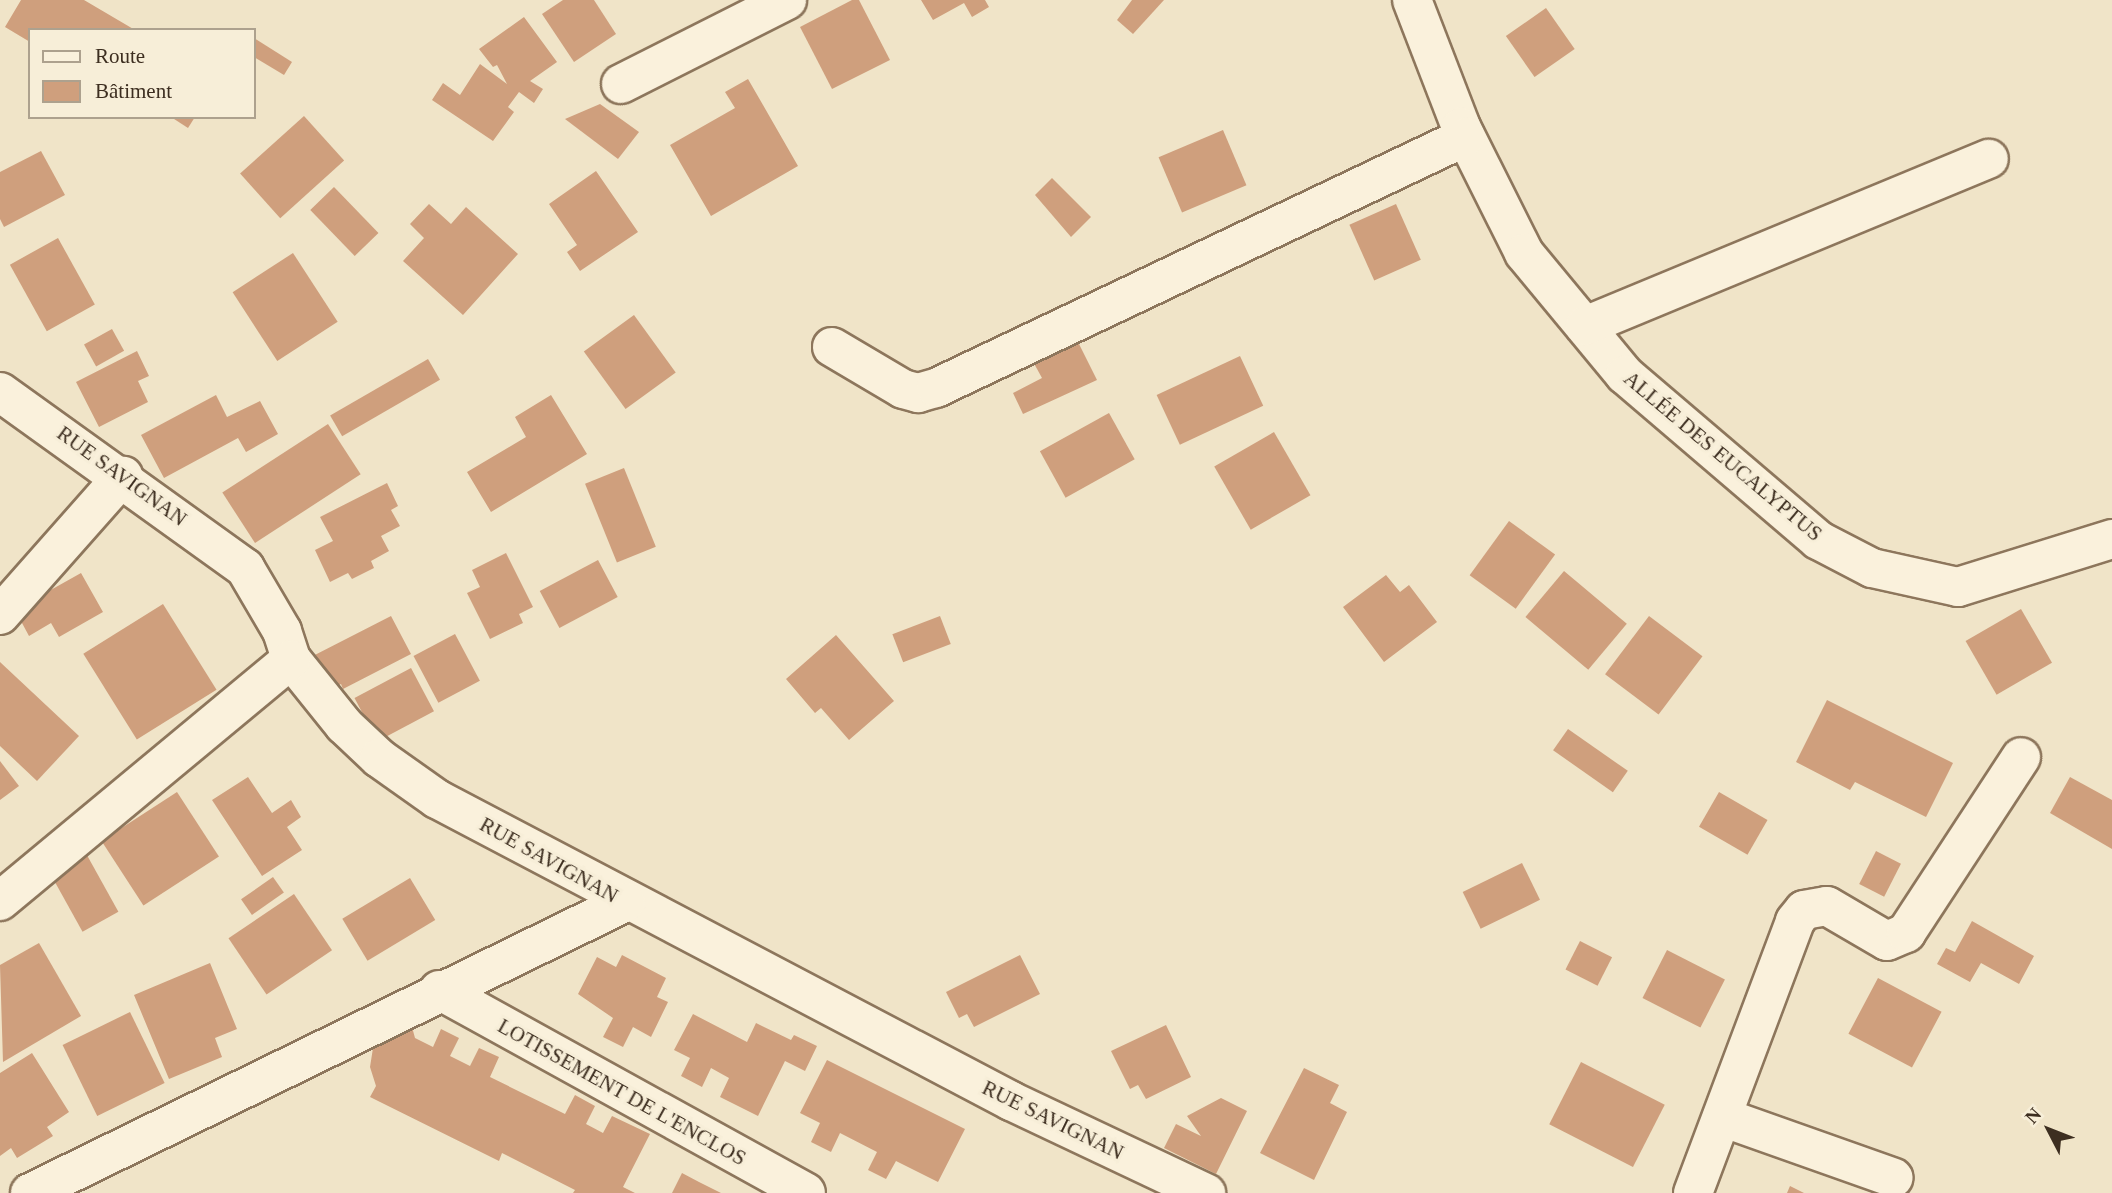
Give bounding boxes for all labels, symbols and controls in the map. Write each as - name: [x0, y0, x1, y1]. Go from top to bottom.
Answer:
- legend: [28, 28, 256, 119]
- text: Route: [95, 44, 145, 68]
- text: Bâtiment: [95, 79, 172, 103]
- street label: ALLÉE DES EUCALYPTUS: [1619, 366, 1827, 546]
- street label: RUE SAVIGNAN: [52, 420, 192, 532]
- street label: RUE SAVIGNAN: [475, 812, 623, 908]
- street label: LOTISSEMENT DE L'ENCLOS: [493, 1013, 751, 1171]
- street label: RUE SAVIGNAN: [978, 1075, 1128, 1165]
- north arrow: [2014, 1095, 2084, 1165]
- text: N: [2021, 1103, 2045, 1128]

